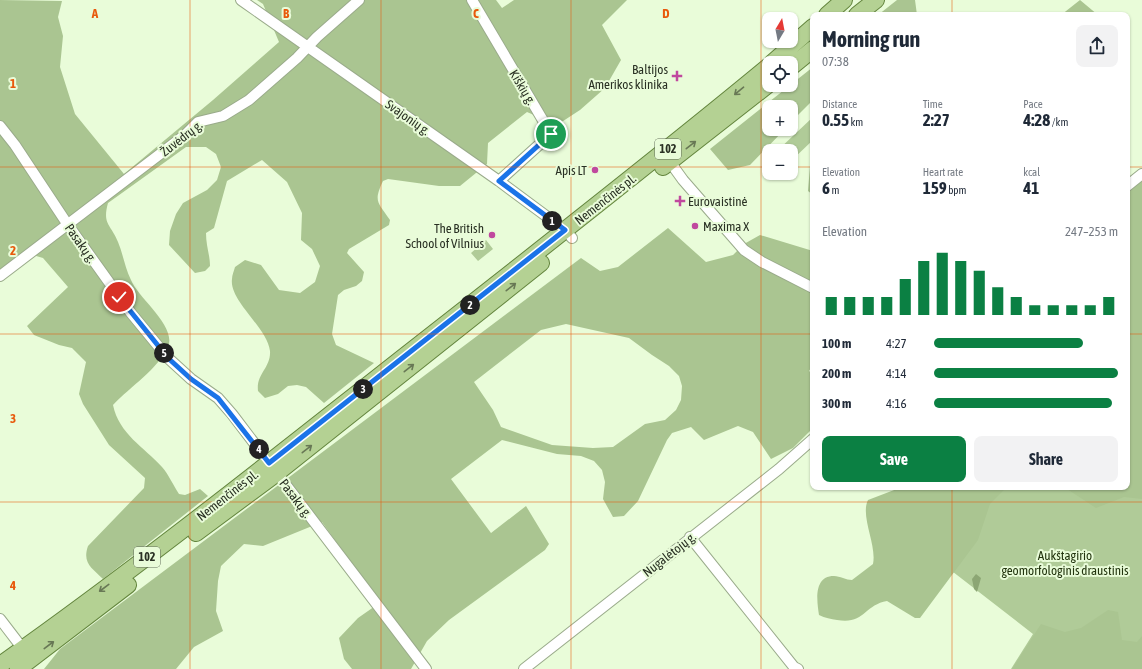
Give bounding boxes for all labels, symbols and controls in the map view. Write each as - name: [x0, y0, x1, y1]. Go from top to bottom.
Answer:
- text: A: [91, 6, 99, 21]
- text: B: [283, 6, 290, 21]
- text: C: [473, 6, 479, 21]
- text: D: [662, 6, 670, 21]
- north arrow: [762, 12, 798, 48]
- map controls: [762, 12, 798, 180]
- button: share: [1076, 25, 1118, 67]
- text: Morning run: [822, 26, 920, 52]
- text: 07:38: [822, 54, 849, 69]
- button: locate: [762, 56, 798, 92]
- place label: Baltijos Amerikos klinika: [588, 62, 668, 92]
- street label: Kiškių g.: [506, 67, 539, 108]
- marker: Baltijos Amerikos klinika: [671, 70, 683, 82]
- text: 1: [10, 76, 16, 91]
- one-way arrow: [734, 86, 744, 95]
- street label: Svajonių g.: [383, 97, 433, 138]
- text: Distance: [822, 98, 857, 110]
- text: Time: [923, 98, 943, 110]
- text: Pace: [1023, 98, 1043, 110]
- button: +: [762, 100, 798, 136]
- text: 0.55: [822, 110, 849, 130]
- text: 2:27: [923, 110, 950, 130]
- text: 4:28: [1023, 110, 1050, 130]
- text: km: [849, 116, 863, 128]
- text: /km: [1050, 116, 1068, 128]
- street label: Žuvėdrų g.: [157, 117, 205, 159]
- pin: [534, 117, 568, 151]
- icon: arrive: [540, 123, 562, 145]
- road number: 102: [655, 139, 681, 159]
- one-way arrow: [685, 141, 696, 149]
- button: −: [762, 144, 798, 180]
- place label: Apis LT: [556, 163, 587, 178]
- marker: Apis LT: [590, 165, 600, 175]
- text: Elevation: [822, 166, 860, 178]
- text: Heart rate: [923, 166, 963, 178]
- text: kcal: [1023, 166, 1040, 178]
- street label: Nemenčinės pl.: [572, 171, 639, 228]
- text: 6: [822, 178, 830, 198]
- text: 159: [923, 178, 947, 198]
- text: 41: [1023, 178, 1039, 198]
- text: m: [830, 184, 839, 196]
- text: bpm: [947, 184, 967, 196]
- place label: Eurovaistinė: [688, 194, 748, 209]
- marker: Eurovaistinė: [675, 196, 685, 206]
- pin: 1: [542, 211, 562, 231]
- text: 1: [549, 215, 555, 227]
- place label: Maxima X: [703, 219, 749, 234]
- street label: Pasakų g.: [62, 221, 99, 266]
- place label: The British School of Vilnius: [406, 221, 484, 251]
- marker: Maxima X: [690, 221, 700, 231]
- text: Elevation: [822, 224, 867, 239]
- text: 247–253 m: [1065, 224, 1118, 239]
- marker: The British School of Vilnius: [487, 230, 497, 240]
- text: 2: [10, 243, 16, 258]
- pin: [102, 280, 136, 314]
- one-way arrow: [505, 283, 516, 291]
- icon: check: [108, 286, 130, 308]
- pin: 2: [460, 295, 480, 315]
- text: 2: [467, 299, 473, 311]
- text: 100 m: [822, 336, 851, 351]
- text: 4:27: [886, 336, 907, 351]
- pin: 5: [154, 343, 174, 363]
- text: 5: [161, 347, 167, 359]
- one-way arrow: [404, 363, 415, 372]
- text: 200 m: [822, 366, 851, 381]
- text: 4:14: [886, 366, 907, 381]
- pin: 3: [353, 379, 373, 399]
- text: 3: [360, 383, 366, 395]
- text: 300 m: [822, 396, 851, 411]
- text: 4:16: [886, 396, 907, 411]
- text: 3: [10, 411, 16, 426]
- button: Save: [822, 436, 966, 482]
- button: Share: [974, 436, 1118, 482]
- pin: 4: [249, 439, 269, 459]
- text: 4: [256, 443, 262, 455]
- one-way arrow: [302, 444, 313, 453]
- street label: Nemenčinės pl.: [194, 467, 261, 524]
- street label: Pasakų g.: [276, 476, 315, 521]
- street label: Nugalėtojų g.: [640, 529, 699, 580]
- road number: 102: [134, 547, 160, 567]
- park label: Aukštagirio geomorfologinis draustinis: [1001, 548, 1129, 578]
- text: 4: [9, 578, 16, 593]
- one-way arrow: [99, 584, 110, 593]
- one-way arrow: [43, 641, 54, 649]

